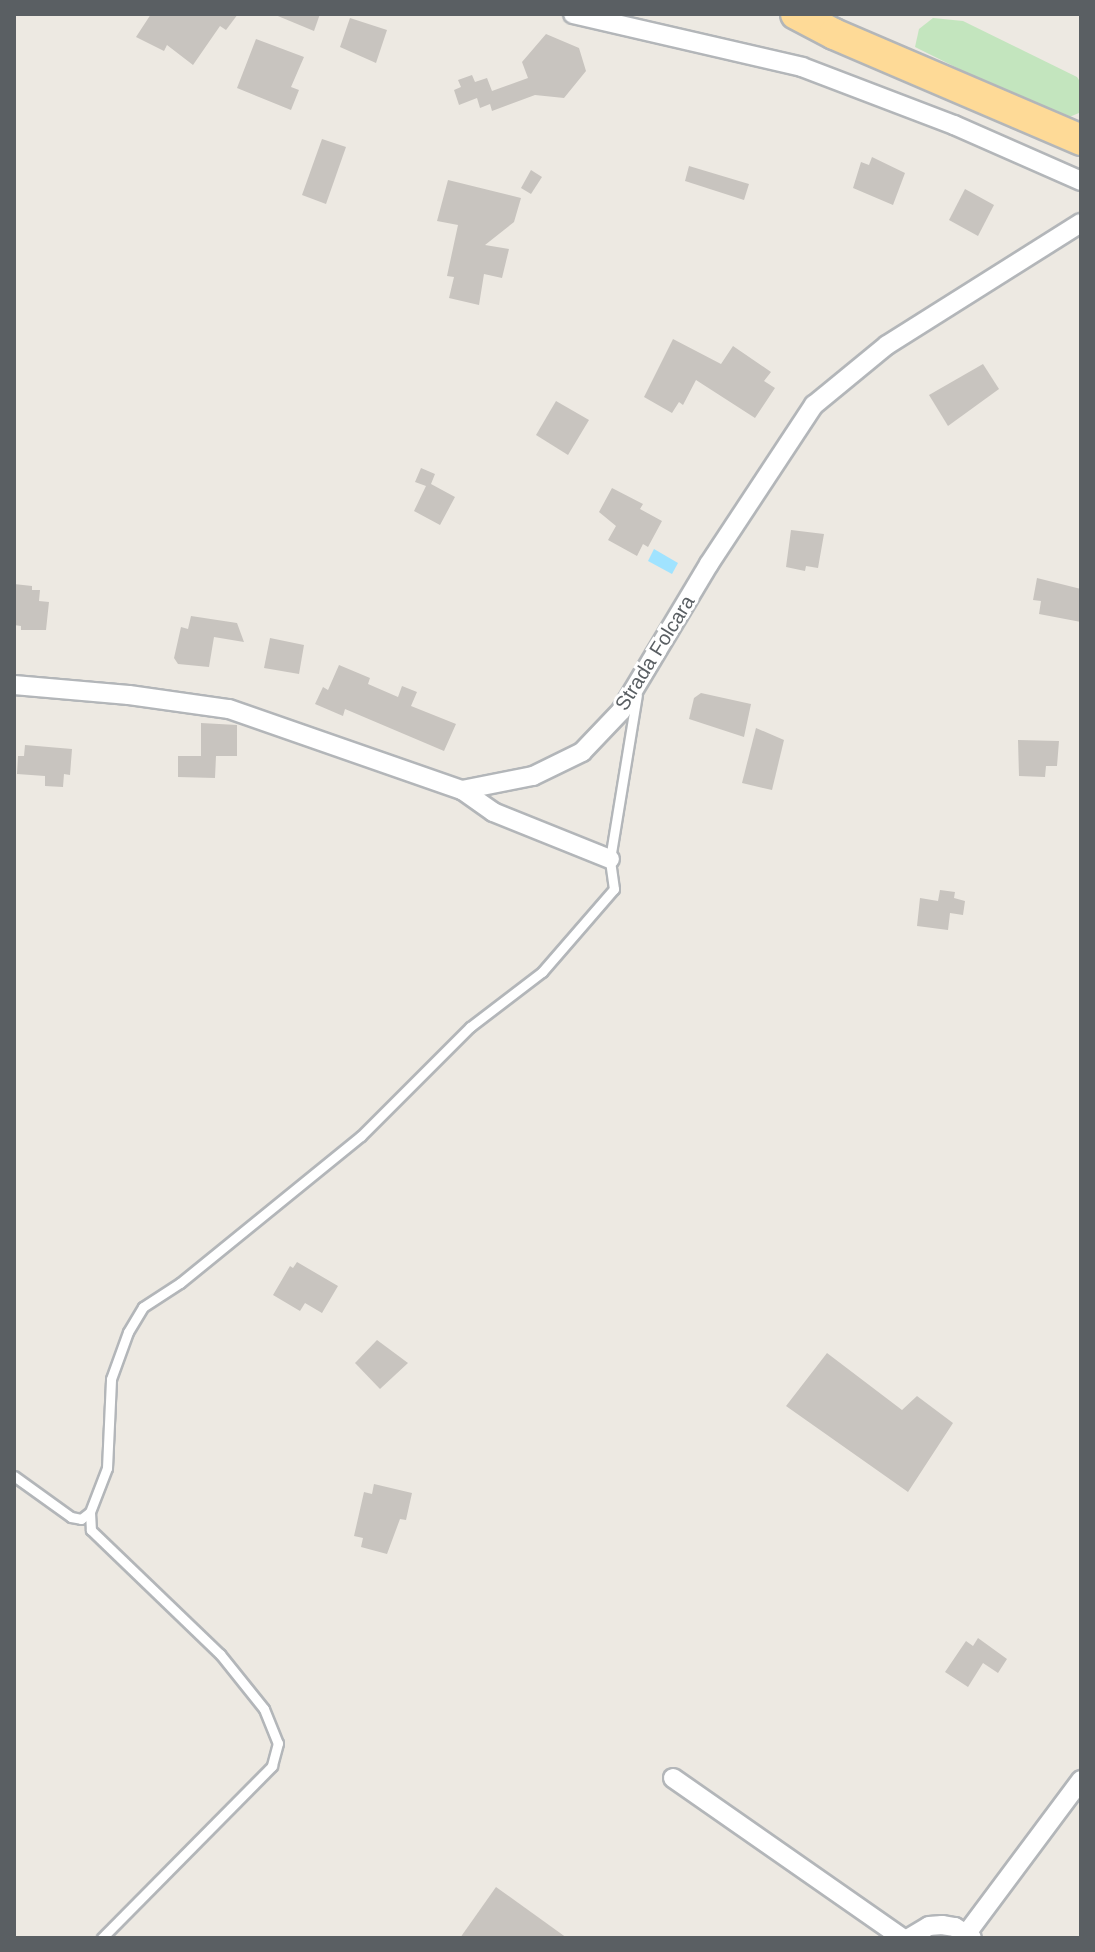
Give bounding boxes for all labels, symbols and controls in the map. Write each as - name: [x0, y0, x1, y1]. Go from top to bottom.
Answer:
- street label: Strada Folcara: [610, 591, 700, 715]

